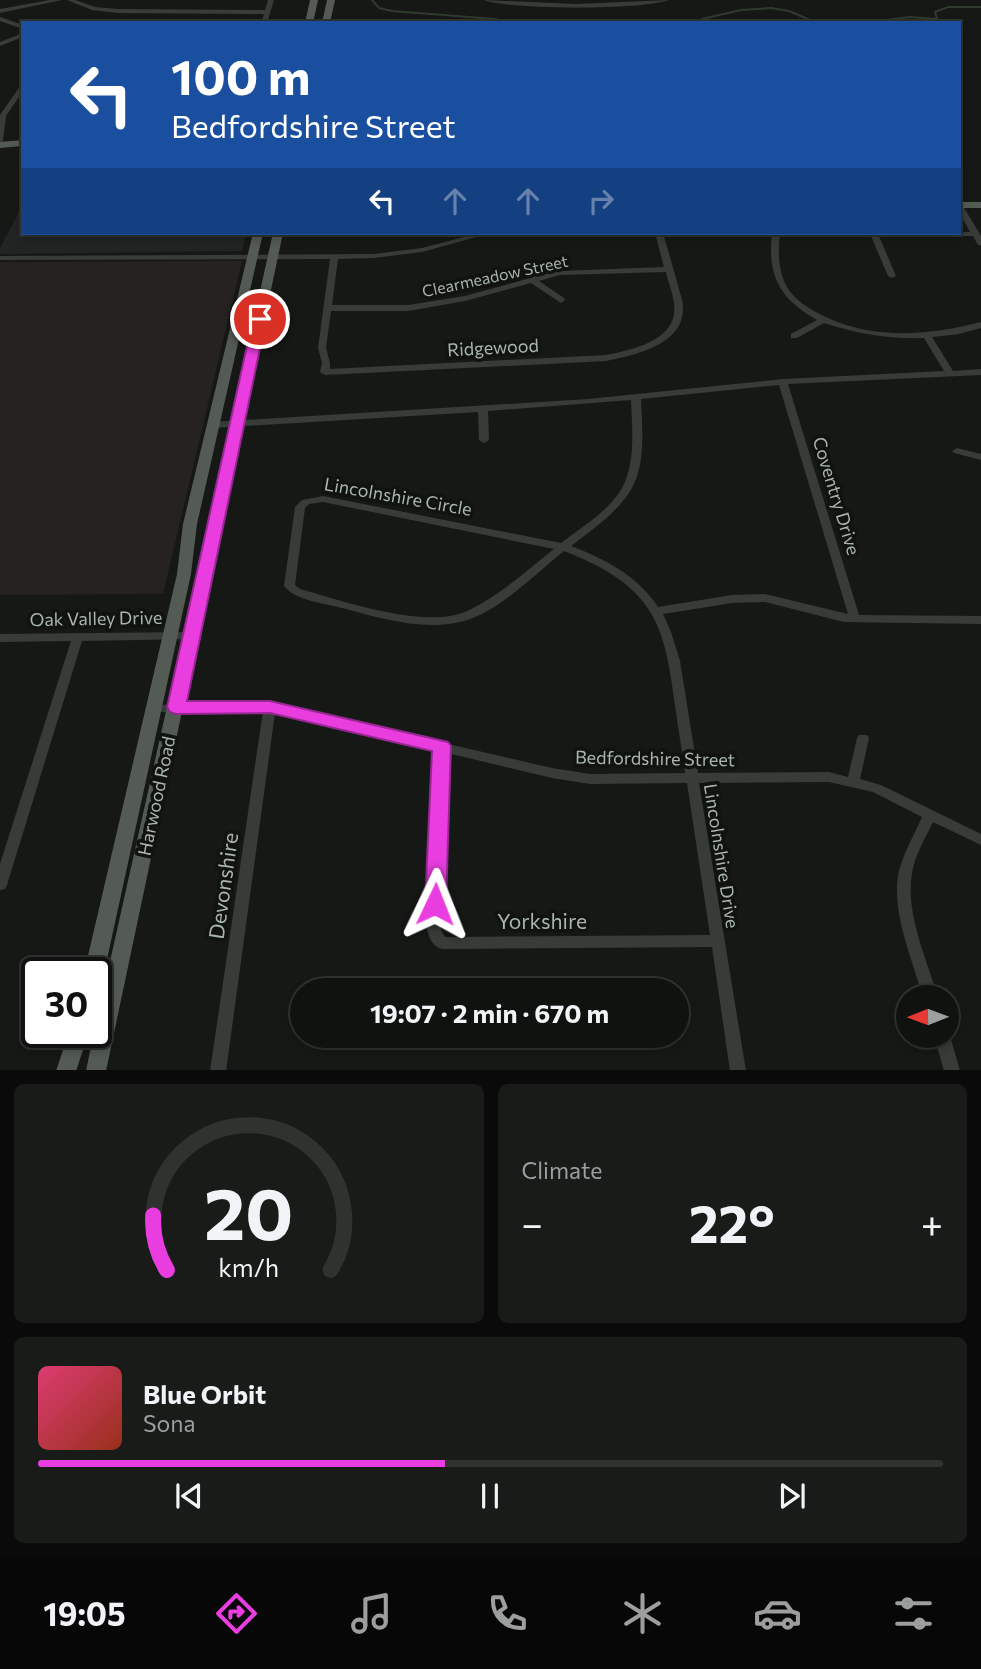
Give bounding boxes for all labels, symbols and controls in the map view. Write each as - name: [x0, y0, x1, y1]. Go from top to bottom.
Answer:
- text: 100 m: [171, 45, 310, 105]
- icon: left: [56, 49, 147, 140]
- text: Bedfordshire Street: [171, 105, 456, 145]
- icon: left: [363, 182, 401, 220]
- icon: ahead: [436, 182, 474, 220]
- icon: ahead: [509, 182, 547, 220]
- icon: right: [582, 182, 620, 220]
- street label: Clearmeadow Street: [420, 251, 570, 300]
- pin: [230, 289, 290, 349]
- icon: arrive: [241, 300, 279, 338]
- street label: Ridgewood: [446, 334, 539, 360]
- street label: Coventry Drive: [809, 434, 865, 557]
- street label: Lincolnshire Circle: [323, 472, 474, 520]
- street label: Oak Valley Drive: [29, 606, 163, 630]
- street label: Harwood Road: [133, 734, 179, 858]
- street label: Bedfordshire Street: [575, 746, 735, 770]
- street label: Lincolnshire Drive: [700, 782, 744, 930]
- street label: Devonshire: [203, 831, 242, 941]
- position arrow: [398, 867, 472, 941]
- street label: Yorkshire: [497, 908, 587, 933]
- speed limit sign: 30: [21, 957, 112, 1048]
- north arrow: [896, 985, 959, 1048]
- map controls: [896, 985, 959, 1048]
- text: 19:07 · 2 min · 670 m: [370, 997, 609, 1028]
- text: Climate: [522, 1156, 603, 1184]
- text: 20: [204, 1166, 293, 1255]
- text: 22°: [689, 1190, 775, 1254]
- text: −: [522, 1199, 543, 1246]
- text: +: [921, 1199, 943, 1246]
- text: km/h: [218, 1251, 279, 1281]
- text: Blue Orbit: [143, 1378, 266, 1409]
- text: Sona: [143, 1409, 195, 1437]
- icon: previous: [170, 1477, 208, 1515]
- icon: pause: [471, 1477, 509, 1515]
- icon: next: [773, 1477, 811, 1515]
- icon: directions: [212, 1589, 261, 1638]
- icon: music: [347, 1589, 396, 1638]
- icon: phone: [483, 1589, 532, 1638]
- icon: climate: [618, 1589, 667, 1638]
- icon: car: [753, 1589, 802, 1638]
- icon: filters: [889, 1589, 938, 1638]
- text: 19:05: [43, 1593, 126, 1633]

